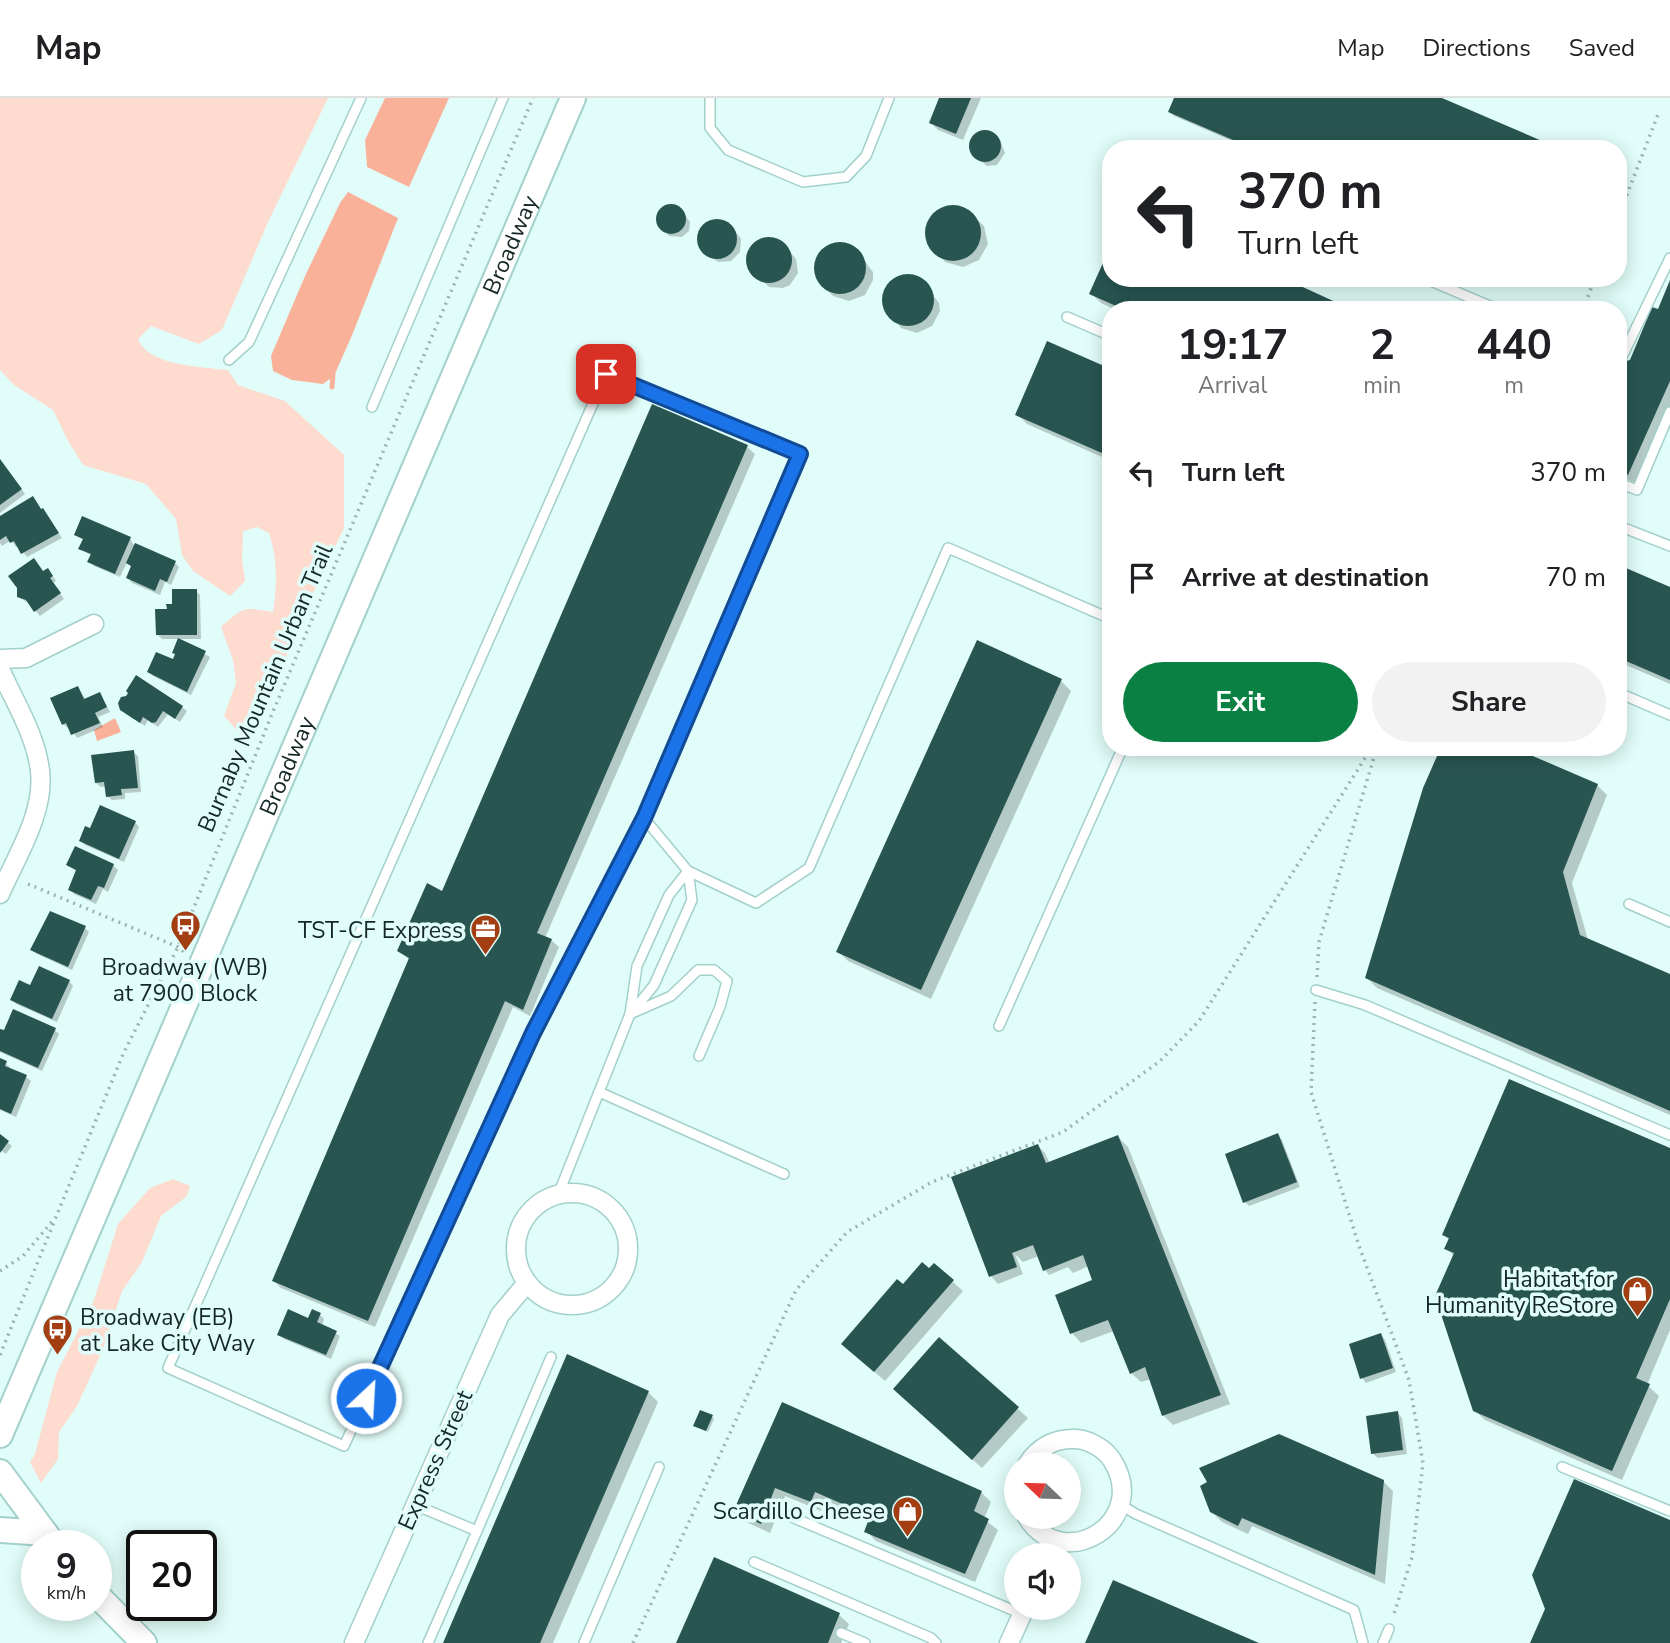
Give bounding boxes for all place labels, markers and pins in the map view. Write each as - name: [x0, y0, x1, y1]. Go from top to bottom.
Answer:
- pin: [576, 344, 636, 404]
- bus stop icon: Broadway (WB) at 7900 Block: [168, 909, 202, 953]
- office icon: TST-CF Express: [469, 913, 503, 957]
- place label: TST-CF Express: [298, 915, 463, 946]
- place label: Broadway (WB) at 7900 Block: [101, 952, 269, 1009]
- place label: Habitat for Humanity ReStore: [1425, 1264, 1615, 1321]
- shop icon: Habitat for Humanity ReStore: [1620, 1275, 1654, 1319]
- place label: Broadway (EB) at Lake City Way: [80, 1302, 255, 1359]
- bus stop icon: Broadway (EB) at Lake City Way: [40, 1313, 74, 1357]
- shop icon: Scardillo Cheese: [891, 1494, 925, 1538]
- place label: Scardillo Cheese: [713, 1496, 885, 1527]

